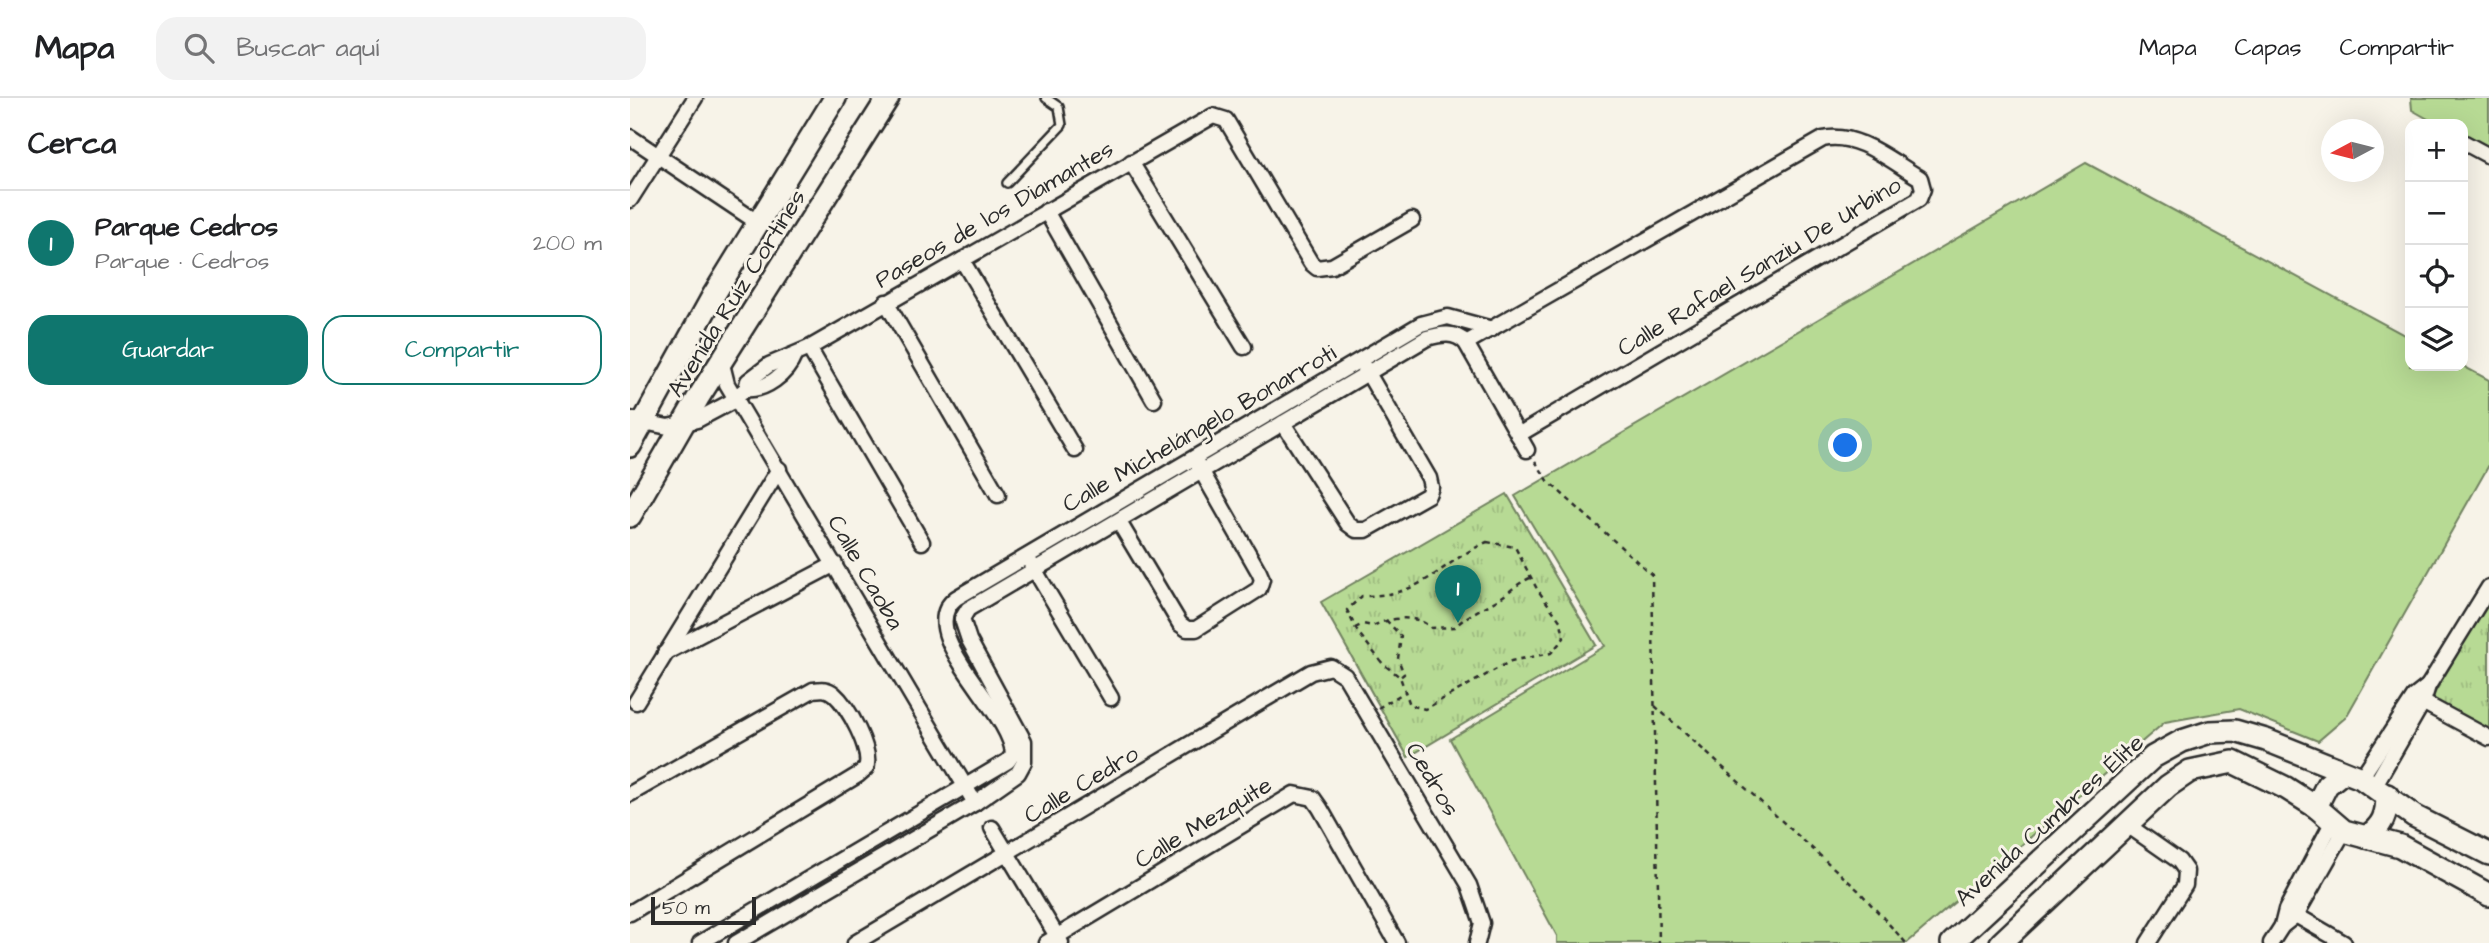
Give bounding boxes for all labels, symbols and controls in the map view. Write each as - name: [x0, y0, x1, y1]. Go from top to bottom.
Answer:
- search box: [156, 17, 646, 80]
- text: Mapa: [35, 25, 114, 71]
- icon: search: [180, 29, 218, 67]
- text: Buscar aquí: [236, 30, 379, 66]
- text: Mapa: [2139, 31, 2197, 65]
- text: Capas: [2235, 31, 2301, 65]
- text: Compartir: [2339, 31, 2454, 65]
- north arrow: [2321, 119, 2384, 182]
- map controls: [2405, 119, 2468, 371]
- button: +: [2405, 119, 2468, 182]
- text: Cerca: [28, 123, 116, 165]
- street label: Paseos de los Diamantes: [869, 133, 1120, 297]
- street label: Calle Rafael Sanziu De Urbino: [1611, 168, 1908, 365]
- button: −: [2405, 182, 2468, 245]
- street label: Avenida Ruíz Cortines: [659, 183, 815, 404]
- text: Parque Cedros: [95, 209, 278, 245]
- text: 1: [50, 227, 52, 259]
- text: 200 m: [533, 227, 602, 259]
- text: Parque · Cedros: [95, 245, 269, 277]
- button: locate: [2405, 245, 2468, 308]
- button: layers: [2405, 308, 2468, 371]
- button: Guardar: [28, 315, 308, 385]
- button: Compartir: [322, 315, 602, 385]
- street label: Calle Michelángelo Bonarroti: [1056, 336, 1344, 522]
- your location: [1828, 428, 1862, 462]
- street label: Calle Caoba: [818, 509, 912, 636]
- pin: 1: [1435, 565, 1481, 623]
- street label: Avenida Cumbres Élite: [1948, 726, 2152, 915]
- street label: Cedros: [1397, 736, 1468, 823]
- street label: Calle Cedro: [1018, 737, 1146, 832]
- street label: Calle Mezquite: [1128, 768, 1279, 877]
- scale bar: [651, 894, 756, 926]
- text: 50 m: [662, 895, 710, 922]

